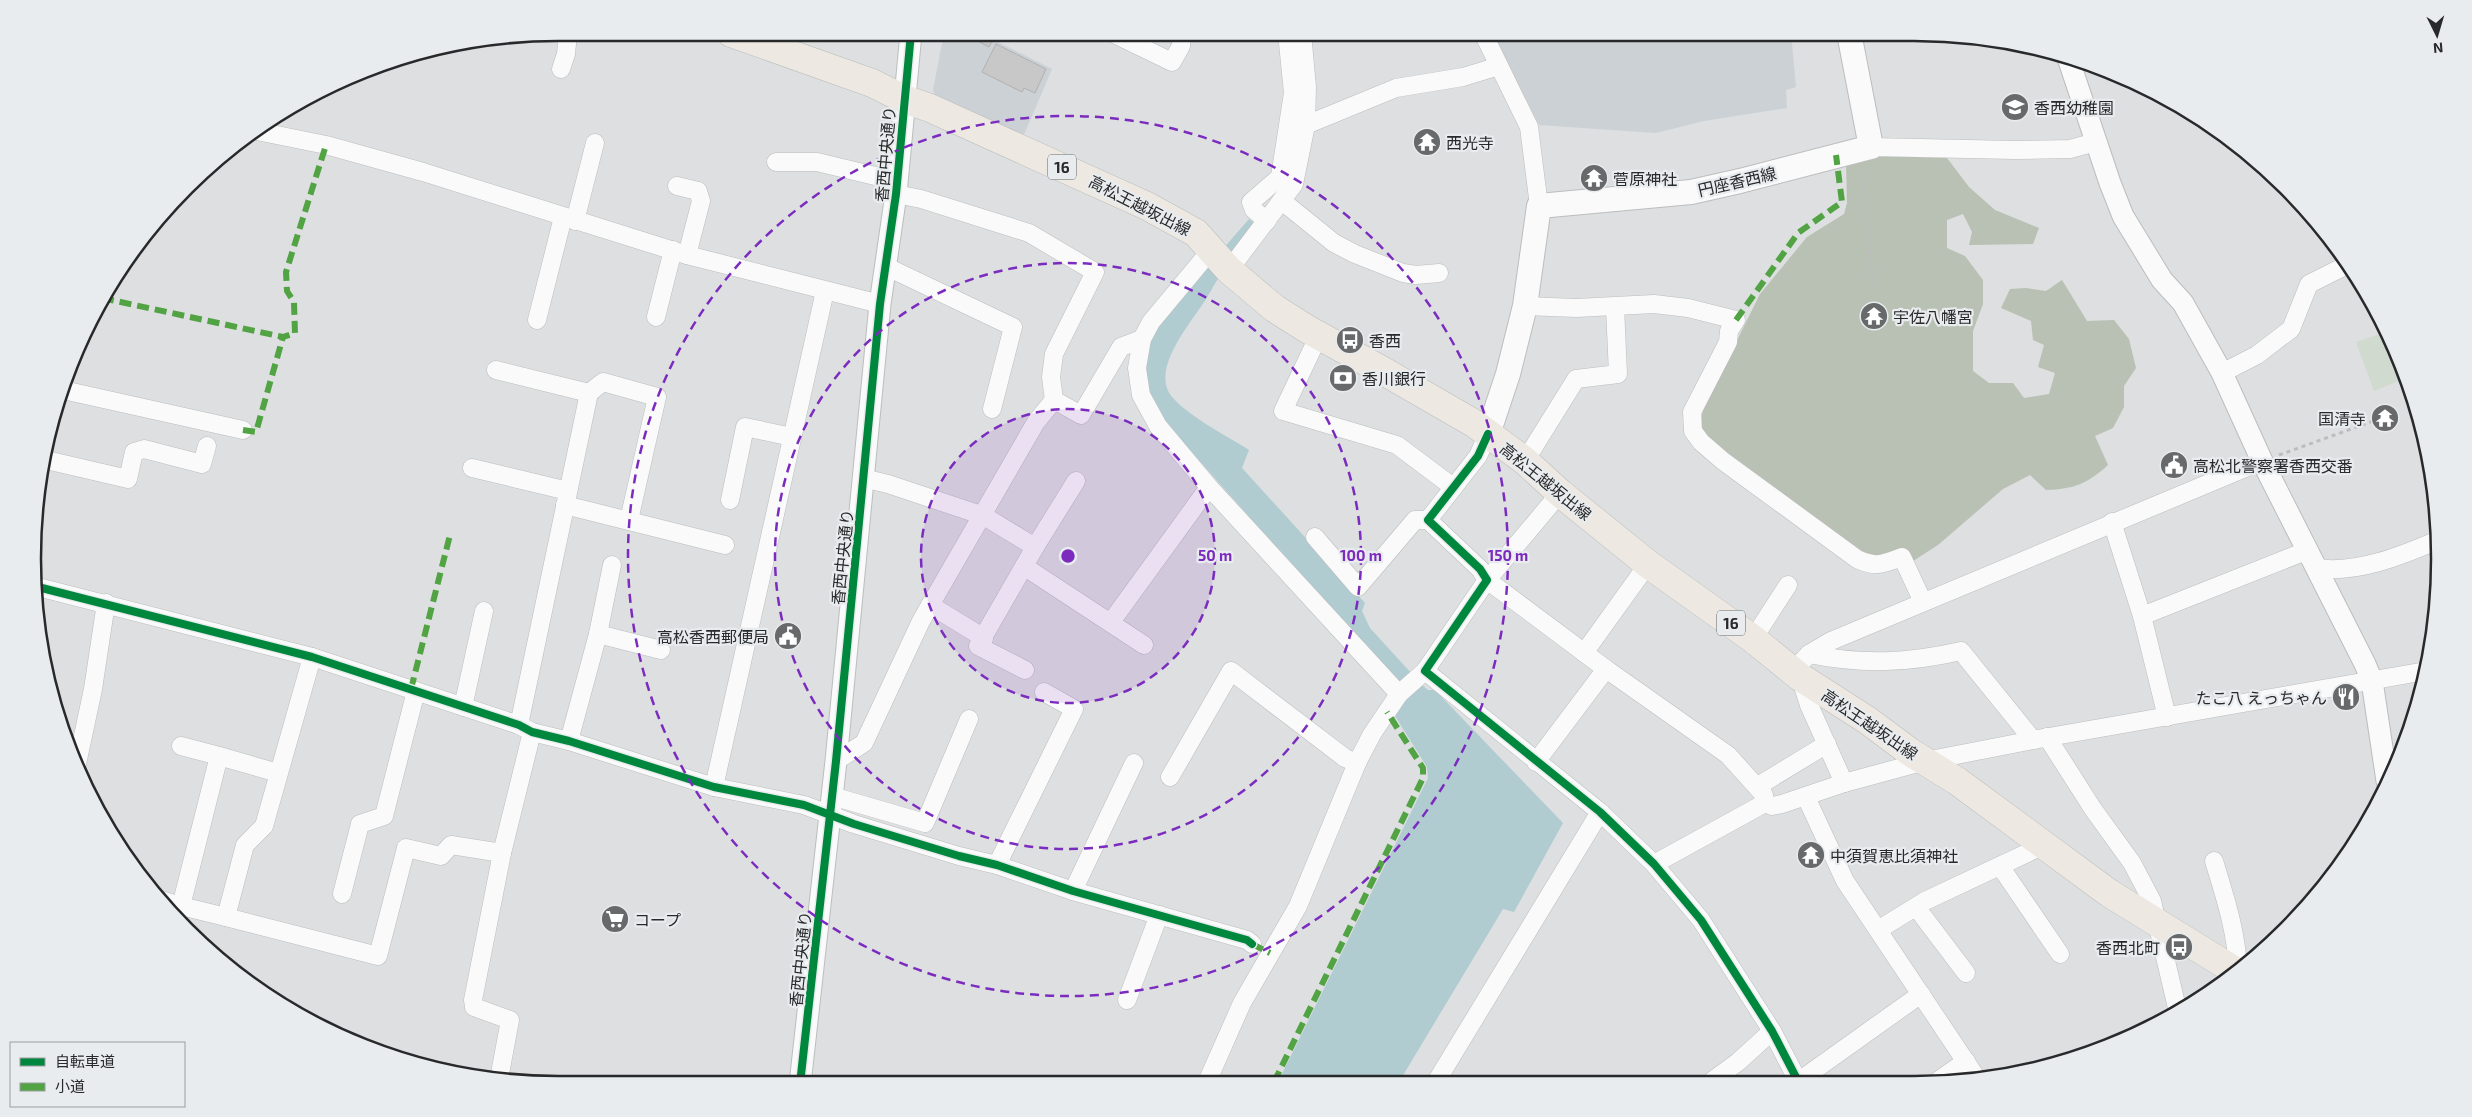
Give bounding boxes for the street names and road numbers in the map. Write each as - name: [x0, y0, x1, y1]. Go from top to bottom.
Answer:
- street label: 香西中央通り: [871, 105, 899, 203]
- road number: 16: [1048, 154, 1076, 180]
- street label: 円座香西線: [1696, 163, 1778, 199]
- street label: 高松王越坂出線: [1086, 171, 1194, 239]
- street label: 高松王越坂出線: [1496, 438, 1596, 524]
- street label: 香西中央通り: [828, 508, 856, 606]
- road number: 16: [1717, 610, 1745, 636]
- street label: 高松王越坂出線: [1818, 685, 1922, 763]
- street label: 香西中央通り: [786, 910, 814, 1008]

